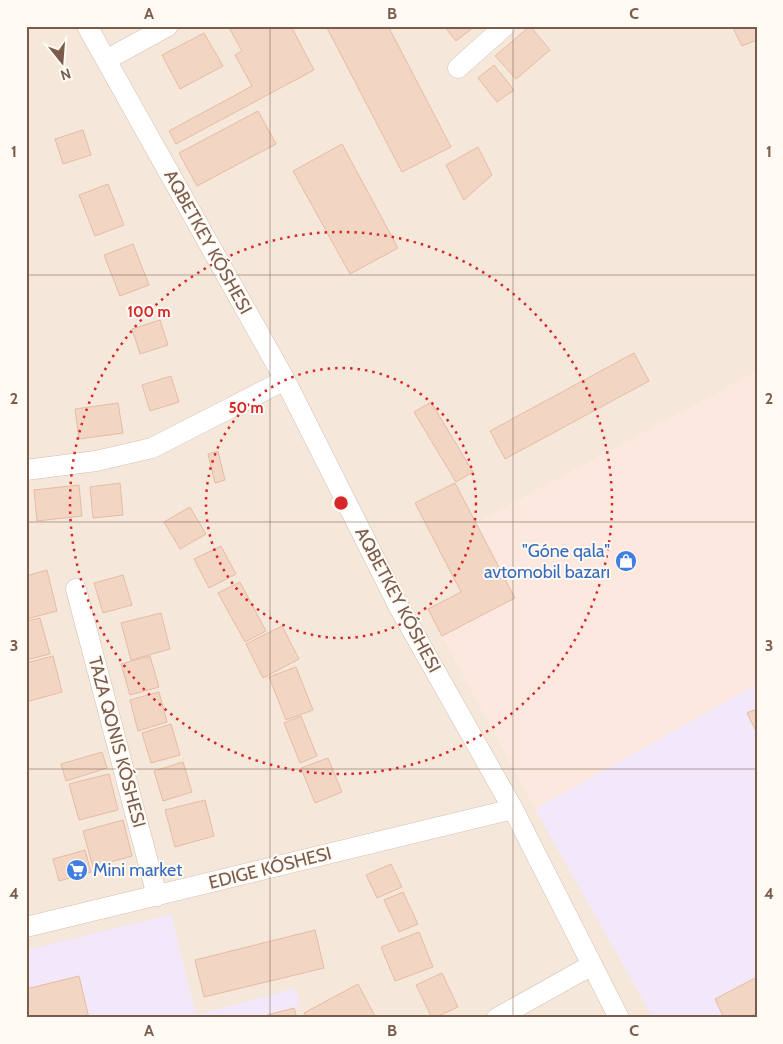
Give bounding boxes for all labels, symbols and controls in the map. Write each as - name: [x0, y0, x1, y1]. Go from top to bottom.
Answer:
- text: A: [144, 4, 154, 23]
- text: B: [387, 4, 397, 23]
- text: C: [629, 4, 639, 23]
- north arrow: [38, 38, 88, 88]
- text: N: [58, 64, 73, 84]
- text: 1: [11, 142, 17, 161]
- text: 1: [766, 142, 772, 161]
- street label: AQBETKEY KÓSHESI: [159, 166, 257, 318]
- text: 100 m: [127, 303, 171, 321]
- text: 2: [10, 389, 18, 408]
- text: 2: [765, 389, 773, 408]
- text: 50 m: [228, 399, 264, 417]
- centre of rings: [332, 494, 350, 512]
- street label: AQBETKEY KÓSHESI: [350, 524, 446, 676]
- place label: "Góne qala" avtomobil bazarı: [484, 540, 610, 583]
- shop icon: "Góne qala" avtomobil bazarı: [614, 549, 638, 573]
- text: 3: [10, 636, 18, 655]
- text: 3: [765, 636, 773, 655]
- street label: TAZA QONIS KÓSHESI: [84, 654, 150, 830]
- street label: EDIGE KÓSHESI: [206, 842, 334, 894]
- supermarket icon: Mini market: [65, 858, 89, 882]
- place label: Mini market: [93, 859, 182, 881]
- text: 4: [9, 884, 19, 903]
- text: 4: [764, 884, 774, 903]
- text: A: [144, 1021, 154, 1040]
- text: B: [387, 1021, 397, 1040]
- text: C: [629, 1021, 639, 1040]

